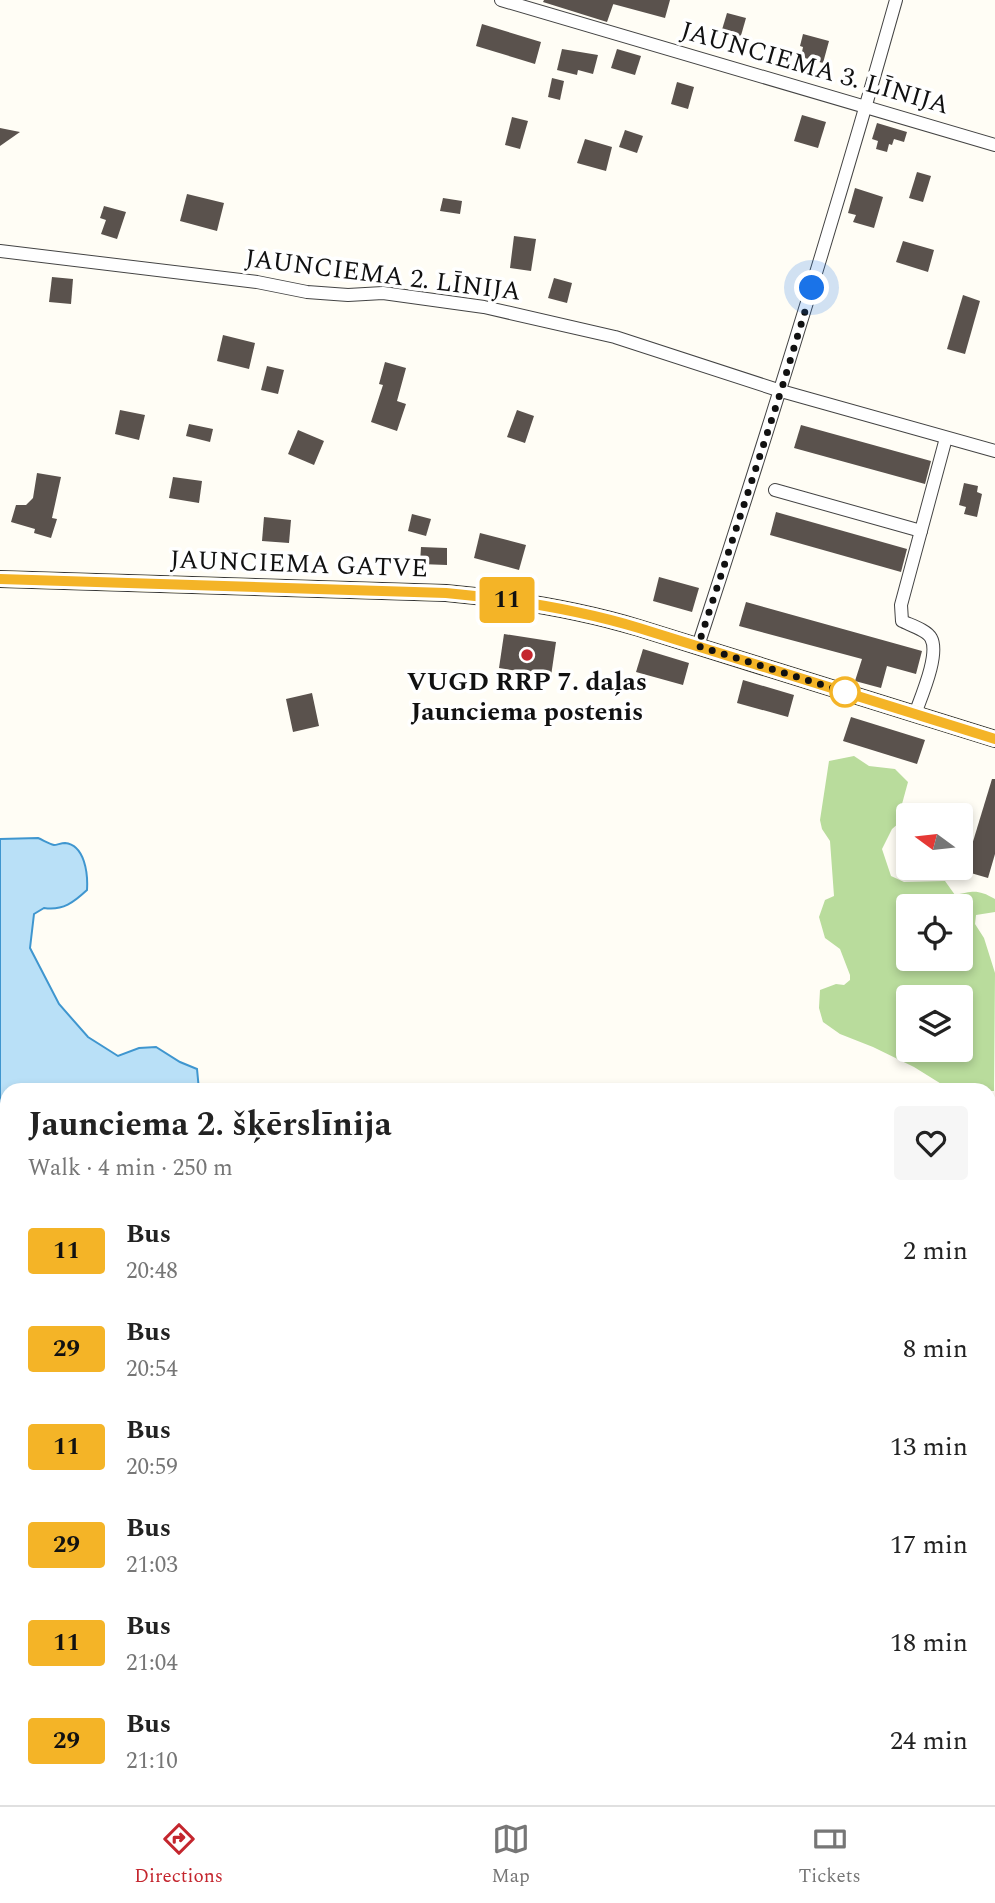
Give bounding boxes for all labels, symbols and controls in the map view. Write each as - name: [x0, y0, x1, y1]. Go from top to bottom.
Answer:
- street label: JAUNCIEMA 3. LĪNIJA: [676, 10, 954, 126]
- street label: JAUNCIEMA 2. LĪNIJA: [243, 238, 523, 312]
- your location: [794, 270, 829, 305]
- street label: JAUNCIEMA GATVE: [169, 540, 429, 588]
- line badge: 11: [476, 577, 538, 623]
- text: 11: [494, 582, 520, 618]
- marker: VUGD RRP 7. daļas Jaunciema postenis: [519, 647, 535, 663]
- place label: VUGD RRP 7. daļas Jaunciema postenis: [407, 662, 647, 732]
- unlabelled marker: [830, 677, 860, 707]
- north arrow: [896, 803, 973, 880]
- map controls: [896, 803, 973, 1062]
- button: locate: [896, 894, 973, 971]
- button: layers: [896, 985, 973, 1062]
- text: Jaunciema 2. šķērslīnija: [28, 1100, 392, 1150]
- button: heart: [894, 1106, 968, 1180]
- text: Walk · 4 min · 250 m: [28, 1151, 233, 1186]
- text: Bus: [126, 1214, 171, 1254]
- text: 2 min: [903, 1231, 968, 1271]
- text: 11: [53, 1233, 80, 1269]
- text: 20:48: [126, 1254, 178, 1289]
- text: Bus: [126, 1312, 171, 1352]
- text: 8 min: [903, 1329, 968, 1369]
- text: 29: [53, 1331, 80, 1367]
- text: 20:54: [126, 1352, 178, 1387]
- text: Bus: [126, 1410, 171, 1450]
- text: 13 min: [890, 1427, 968, 1467]
- text: 11: [53, 1429, 80, 1465]
- text: 20:59: [126, 1450, 178, 1485]
- text: Bus: [126, 1508, 171, 1548]
- text: 17 min: [890, 1525, 968, 1565]
- text: 29: [53, 1527, 80, 1563]
- text: 21:03: [126, 1548, 178, 1583]
- text: Bus: [126, 1606, 171, 1646]
- text: 18 min: [890, 1623, 968, 1663]
- text: 11: [53, 1625, 80, 1661]
- text: 21:04: [126, 1646, 178, 1681]
- text: Bus: [126, 1704, 171, 1744]
- text: 24 min: [890, 1721, 968, 1761]
- text: 29: [53, 1723, 80, 1759]
- text: 21:10: [126, 1744, 178, 1779]
- tab: Directions: [134, 1820, 223, 1891]
- tab: Map: [492, 1820, 530, 1891]
- tab: Tickets: [798, 1820, 861, 1891]

